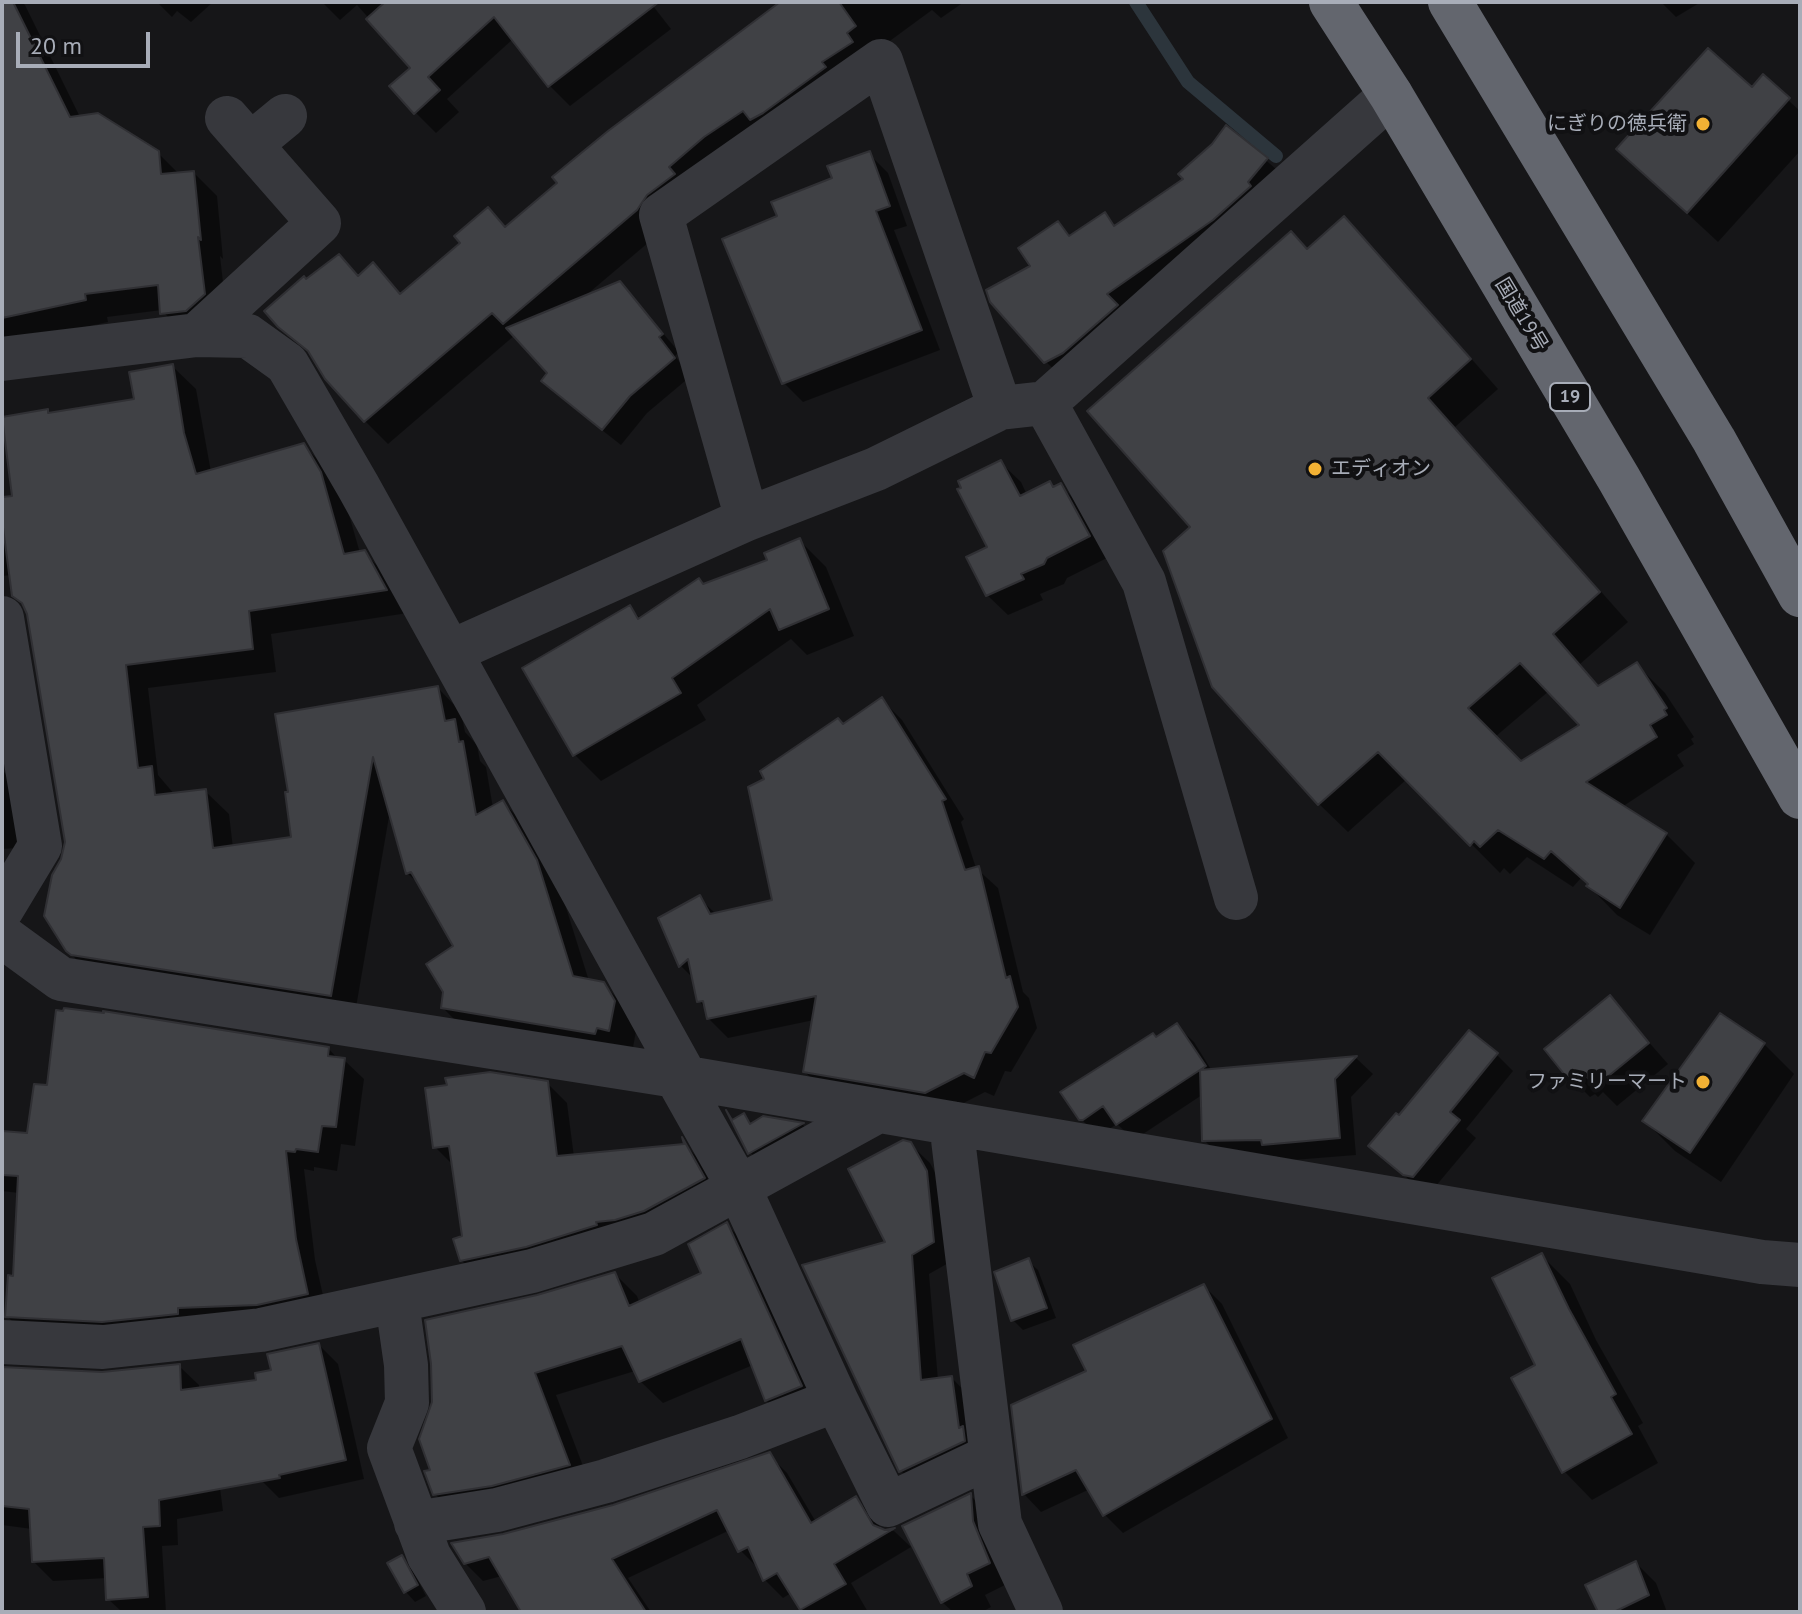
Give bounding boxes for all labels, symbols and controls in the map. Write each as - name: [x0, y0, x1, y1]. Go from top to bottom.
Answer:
- scale bar: [20, 16, 154, 66]
- text: 20 m: [30, 30, 82, 61]
- place label: にぎりの徳兵衛: [1547, 112, 1687, 136]
- marker: にぎりの徳兵衛: [1694, 115, 1712, 133]
- street label: 国道19号: [1490, 274, 1552, 356]
- road number: 19: [1550, 383, 1590, 411]
- place label: エディオン: [1331, 457, 1431, 481]
- marker: エディオン: [1306, 460, 1324, 478]
- place label: ファミリーマート: [1527, 1070, 1687, 1094]
- marker: ファミリーマート: [1694, 1073, 1712, 1091]

